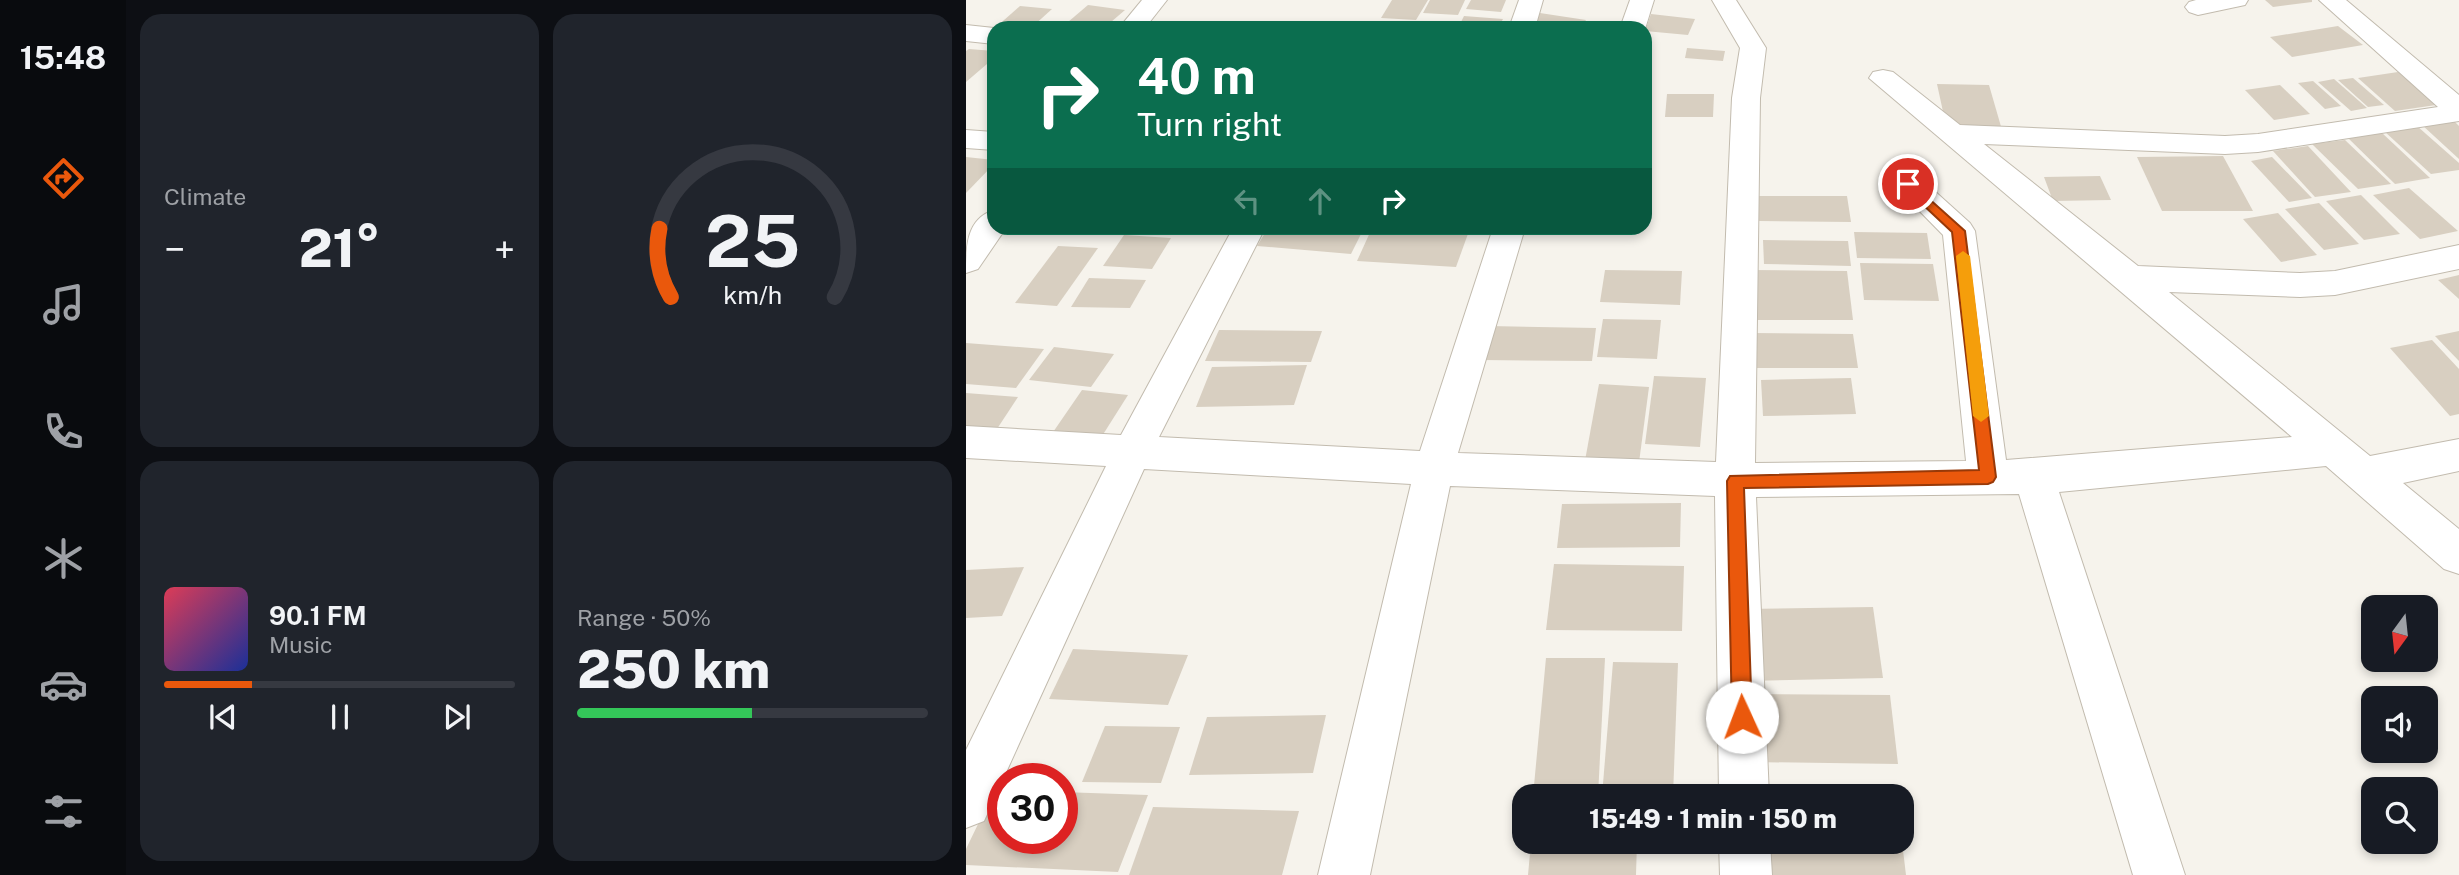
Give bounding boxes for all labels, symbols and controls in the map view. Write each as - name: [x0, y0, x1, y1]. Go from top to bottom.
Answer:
- text: 15:48: [20, 39, 106, 76]
- text: 40 m: [1137, 47, 1256, 105]
- icon: right: [1022, 49, 1113, 140]
- text: Turn right: [1137, 106, 1282, 143]
- icon: directions: [39, 154, 88, 203]
- pin: [1878, 154, 1938, 214]
- icon: arrive: [1889, 165, 1927, 203]
- icon: left: [1228, 182, 1266, 220]
- icon: ahead: [1301, 182, 1339, 220]
- icon: right: [1374, 182, 1412, 220]
- text: Climate: [164, 183, 246, 210]
- text: 25: [705, 198, 800, 283]
- text: 21°: [299, 218, 380, 279]
- text: −: [164, 227, 185, 272]
- text: +: [494, 227, 515, 272]
- text: km/h: [723, 279, 782, 309]
- icon: music: [39, 280, 88, 329]
- icon: phone: [39, 407, 88, 456]
- icon: climate: [39, 534, 88, 583]
- north arrow: [2361, 595, 2438, 672]
- map controls: [2361, 595, 2438, 854]
- text: 90.1 FM: [269, 600, 367, 631]
- text: Range · 50%: [577, 604, 711, 631]
- text: Music: [269, 631, 333, 658]
- text: 250 km: [577, 639, 770, 700]
- icon: car: [39, 660, 88, 709]
- position arrow: [1705, 680, 1779, 754]
- button: sound: [2361, 686, 2438, 763]
- icon: previous: [204, 698, 242, 736]
- icon: pause: [321, 698, 359, 736]
- icon: next: [438, 698, 476, 736]
- speed limit sign: 30: [987, 763, 1078, 854]
- button: search: [2361, 777, 2438, 854]
- icon: filters: [39, 787, 88, 836]
- text: 15:49 · 1 min · 150 m: [1589, 803, 1837, 834]

